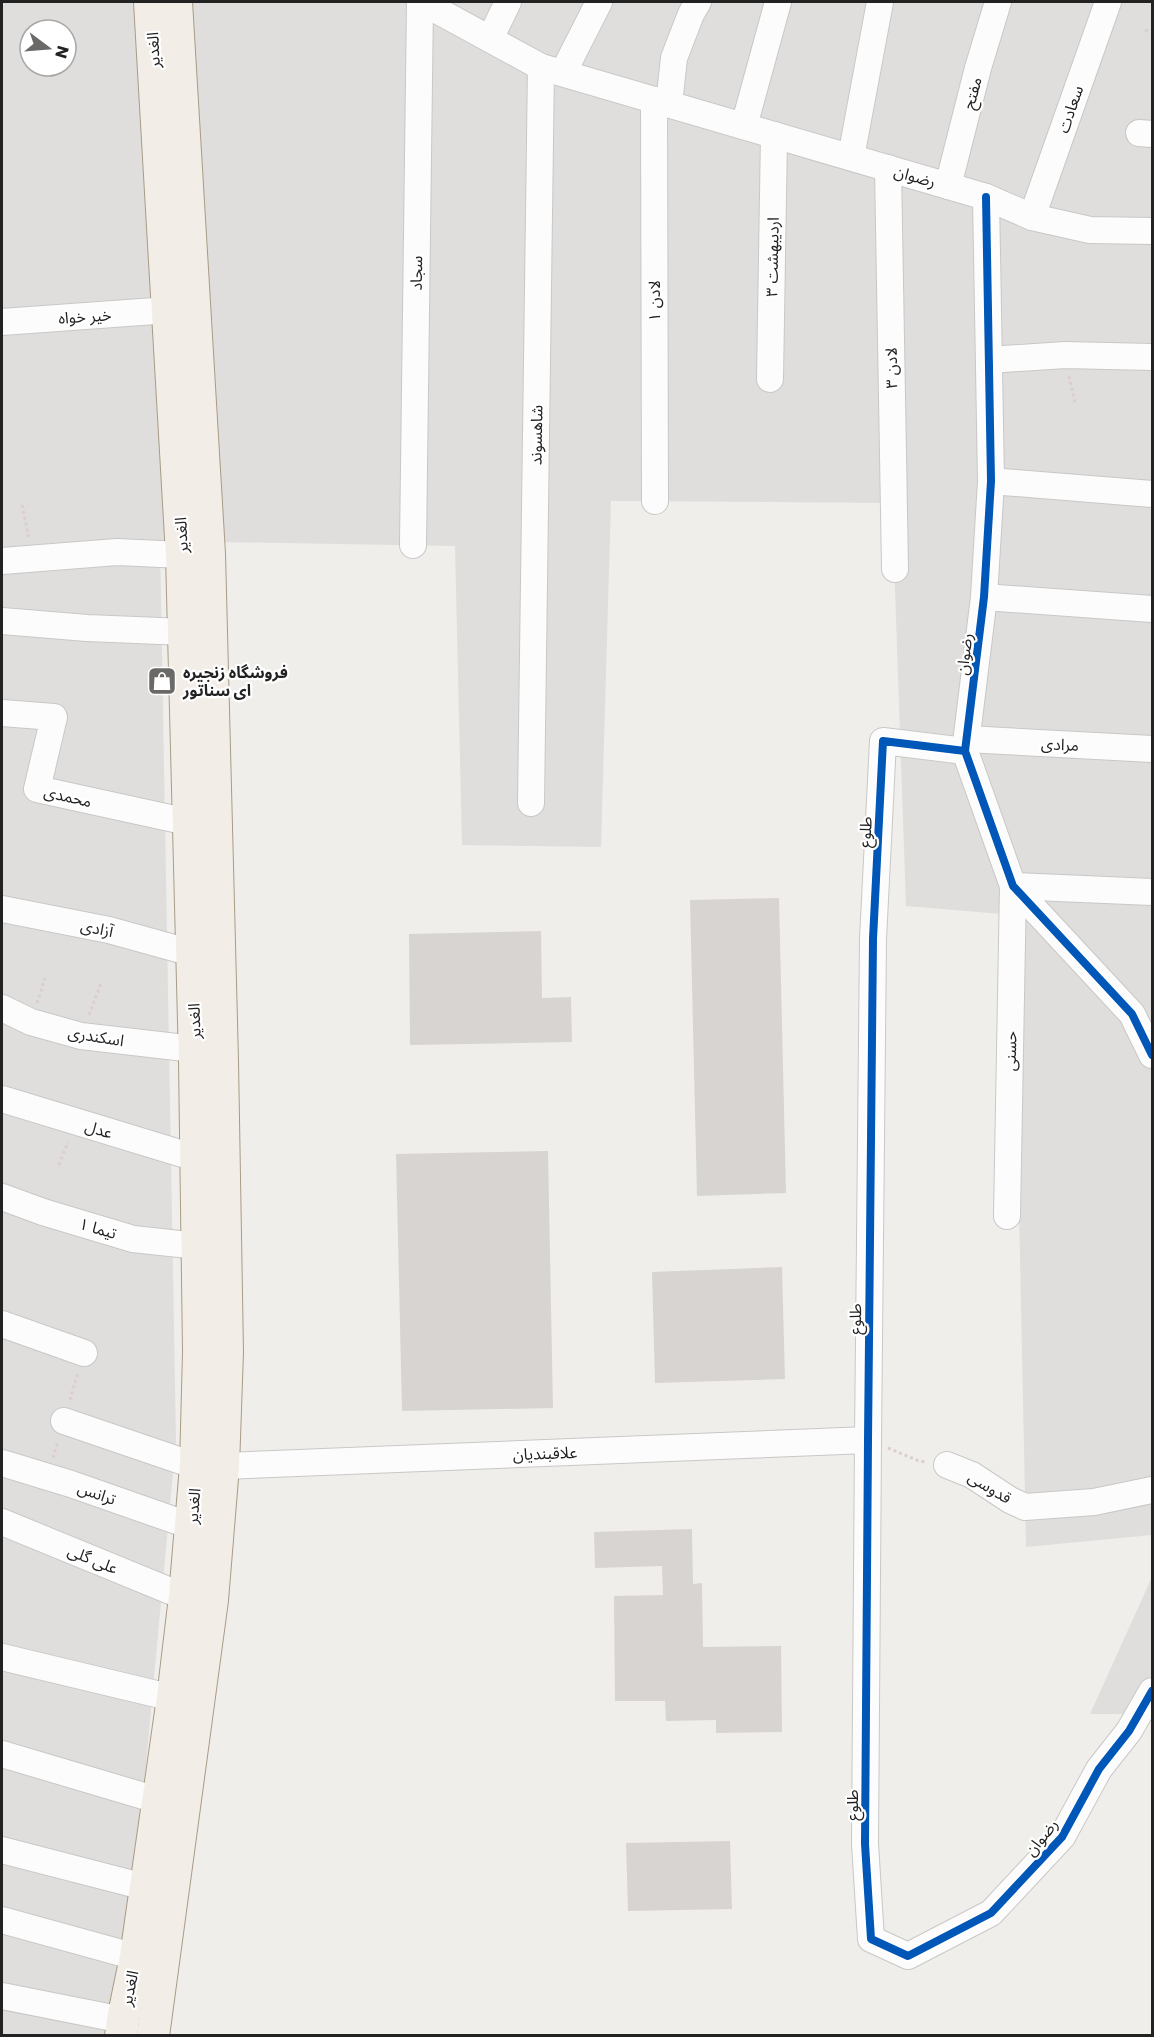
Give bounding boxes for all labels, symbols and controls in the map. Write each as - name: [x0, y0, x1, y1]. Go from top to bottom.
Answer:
- north arrow: [18, 18, 78, 78]
- street label: الغدیر: [141, 31, 166, 70]
- text: N: [49, 43, 75, 61]
- street label: مفتح: [957, 74, 989, 112]
- street label: سعادت: [1052, 82, 1089, 136]
- street label: رضوان: [891, 160, 938, 193]
- street label: اردیبهشت ۳: [760, 217, 785, 297]
- street label: سجاد: [405, 255, 428, 291]
- street label: لادن ۱: [643, 280, 666, 322]
- street label: خیر خواه: [58, 303, 112, 330]
- street label: لادن ۳: [880, 347, 903, 389]
- street label: شاهسوند: [524, 405, 549, 465]
- street label: الغدیر: [169, 516, 194, 555]
- street label: رضوان: [951, 632, 978, 676]
- place label: فروشگاه زنجیره ای سناتور: [182, 661, 288, 702]
- shop icon: فروشگاه زنجیره ای سناتور: [146, 665, 178, 697]
- street label: مرادی: [1040, 732, 1080, 757]
- street label: محمدی: [42, 780, 94, 813]
- street label: طلوع: [853, 816, 879, 848]
- street label: آزادی: [78, 914, 117, 943]
- street label: الغدیر: [182, 1003, 207, 1040]
- street label: اسکندری: [66, 1021, 126, 1052]
- street label: حسنی: [999, 1031, 1022, 1071]
- street label: عدل: [82, 1114, 115, 1145]
- street label: تیما ۱: [76, 1212, 120, 1245]
- street label: طلوع: [844, 1303, 868, 1335]
- street label: علاقبندیان: [512, 1441, 578, 1466]
- street label: قدوسی: [964, 1465, 1016, 1509]
- street label: ترانس: [75, 1476, 119, 1511]
- street label: الغدیر: [180, 1487, 207, 1526]
- street label: علی گلی: [64, 1539, 121, 1580]
- street label: طلوع: [841, 1789, 865, 1821]
- street label: رضوان: [1019, 1814, 1064, 1861]
- street label: الغدیر: [114, 1968, 144, 2009]

